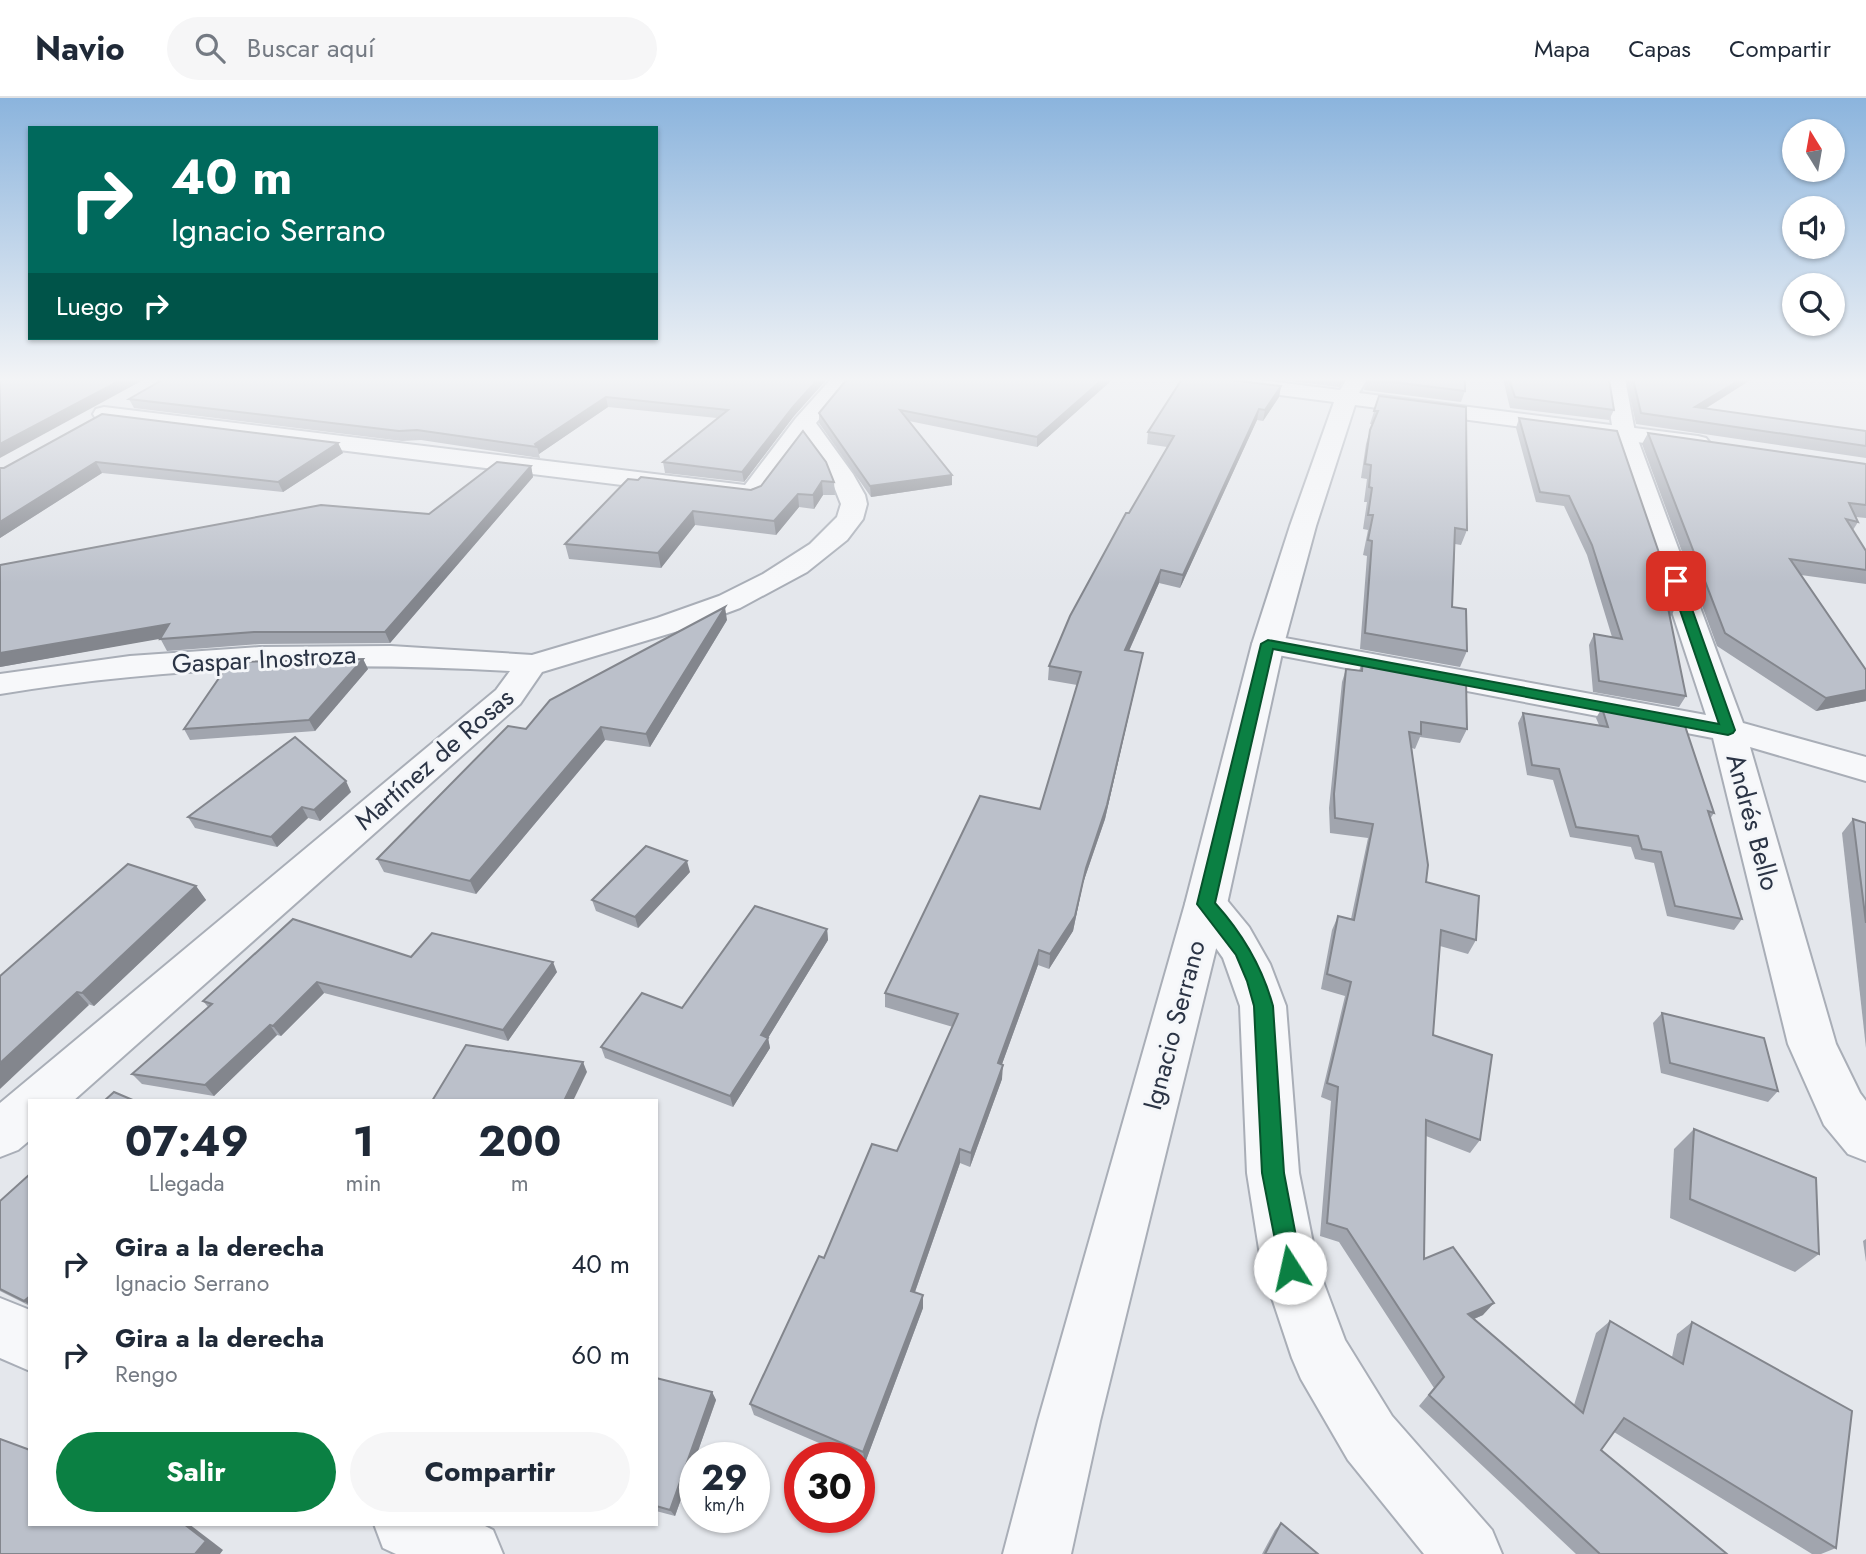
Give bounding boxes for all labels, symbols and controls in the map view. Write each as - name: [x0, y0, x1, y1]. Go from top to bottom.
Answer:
- search box: [167, 17, 657, 80]
- text: Navio: [35, 25, 125, 72]
- icon: search: [191, 29, 229, 67]
- text: Buscar aquí: [247, 29, 375, 67]
- text: Mapa: [1534, 31, 1590, 66]
- text: Capas: [1628, 31, 1691, 66]
- text: Compartir: [1729, 31, 1831, 66]
- north arrow: [1782, 119, 1844, 182]
- map controls: [1782, 119, 1845, 336]
- text: 40 m: [171, 142, 293, 212]
- icon: right: [56, 154, 147, 245]
- button: sound: [1782, 196, 1845, 259]
- text: Ignacio Serrano: [171, 207, 386, 253]
- button: search: [1782, 273, 1845, 336]
- text: Luego: [56, 287, 123, 325]
- icon: right: [137, 287, 175, 325]
- pin: [1646, 551, 1706, 611]
- icon: arrive: [1657, 562, 1695, 600]
- street label: Gaspar Inostroza: [171, 635, 357, 683]
- street label: Martínez de Rosas: [346, 679, 522, 839]
- street label: Andrés Bello: [1717, 750, 1789, 894]
- street label: Ignacio Serrano: [1133, 936, 1215, 1114]
- text: 07:49: [125, 1111, 249, 1172]
- text: 1: [353, 1111, 374, 1172]
- text: 200: [478, 1111, 561, 1172]
- text: Llegada: [149, 1166, 225, 1200]
- text: min: [345, 1166, 381, 1200]
- text: m: [511, 1166, 529, 1200]
- text: Gira a la derecha: [115, 1228, 324, 1266]
- position arrow: [1253, 1231, 1327, 1305]
- icon: right: [56, 1245, 94, 1283]
- text: 40 m: [571, 1245, 630, 1283]
- text: Ignacio Serrano: [115, 1266, 269, 1300]
- text: Gira a la derecha: [115, 1319, 324, 1357]
- icon: right: [56, 1336, 94, 1374]
- text: 60 m: [571, 1336, 630, 1374]
- text: Rengo: [115, 1357, 177, 1391]
- button: Salir: [56, 1432, 336, 1512]
- button: Compartir: [350, 1432, 630, 1512]
- speed limit sign: 30: [784, 1442, 875, 1533]
- text: 29: [701, 1453, 748, 1503]
- text: km/h: [704, 1492, 745, 1518]

